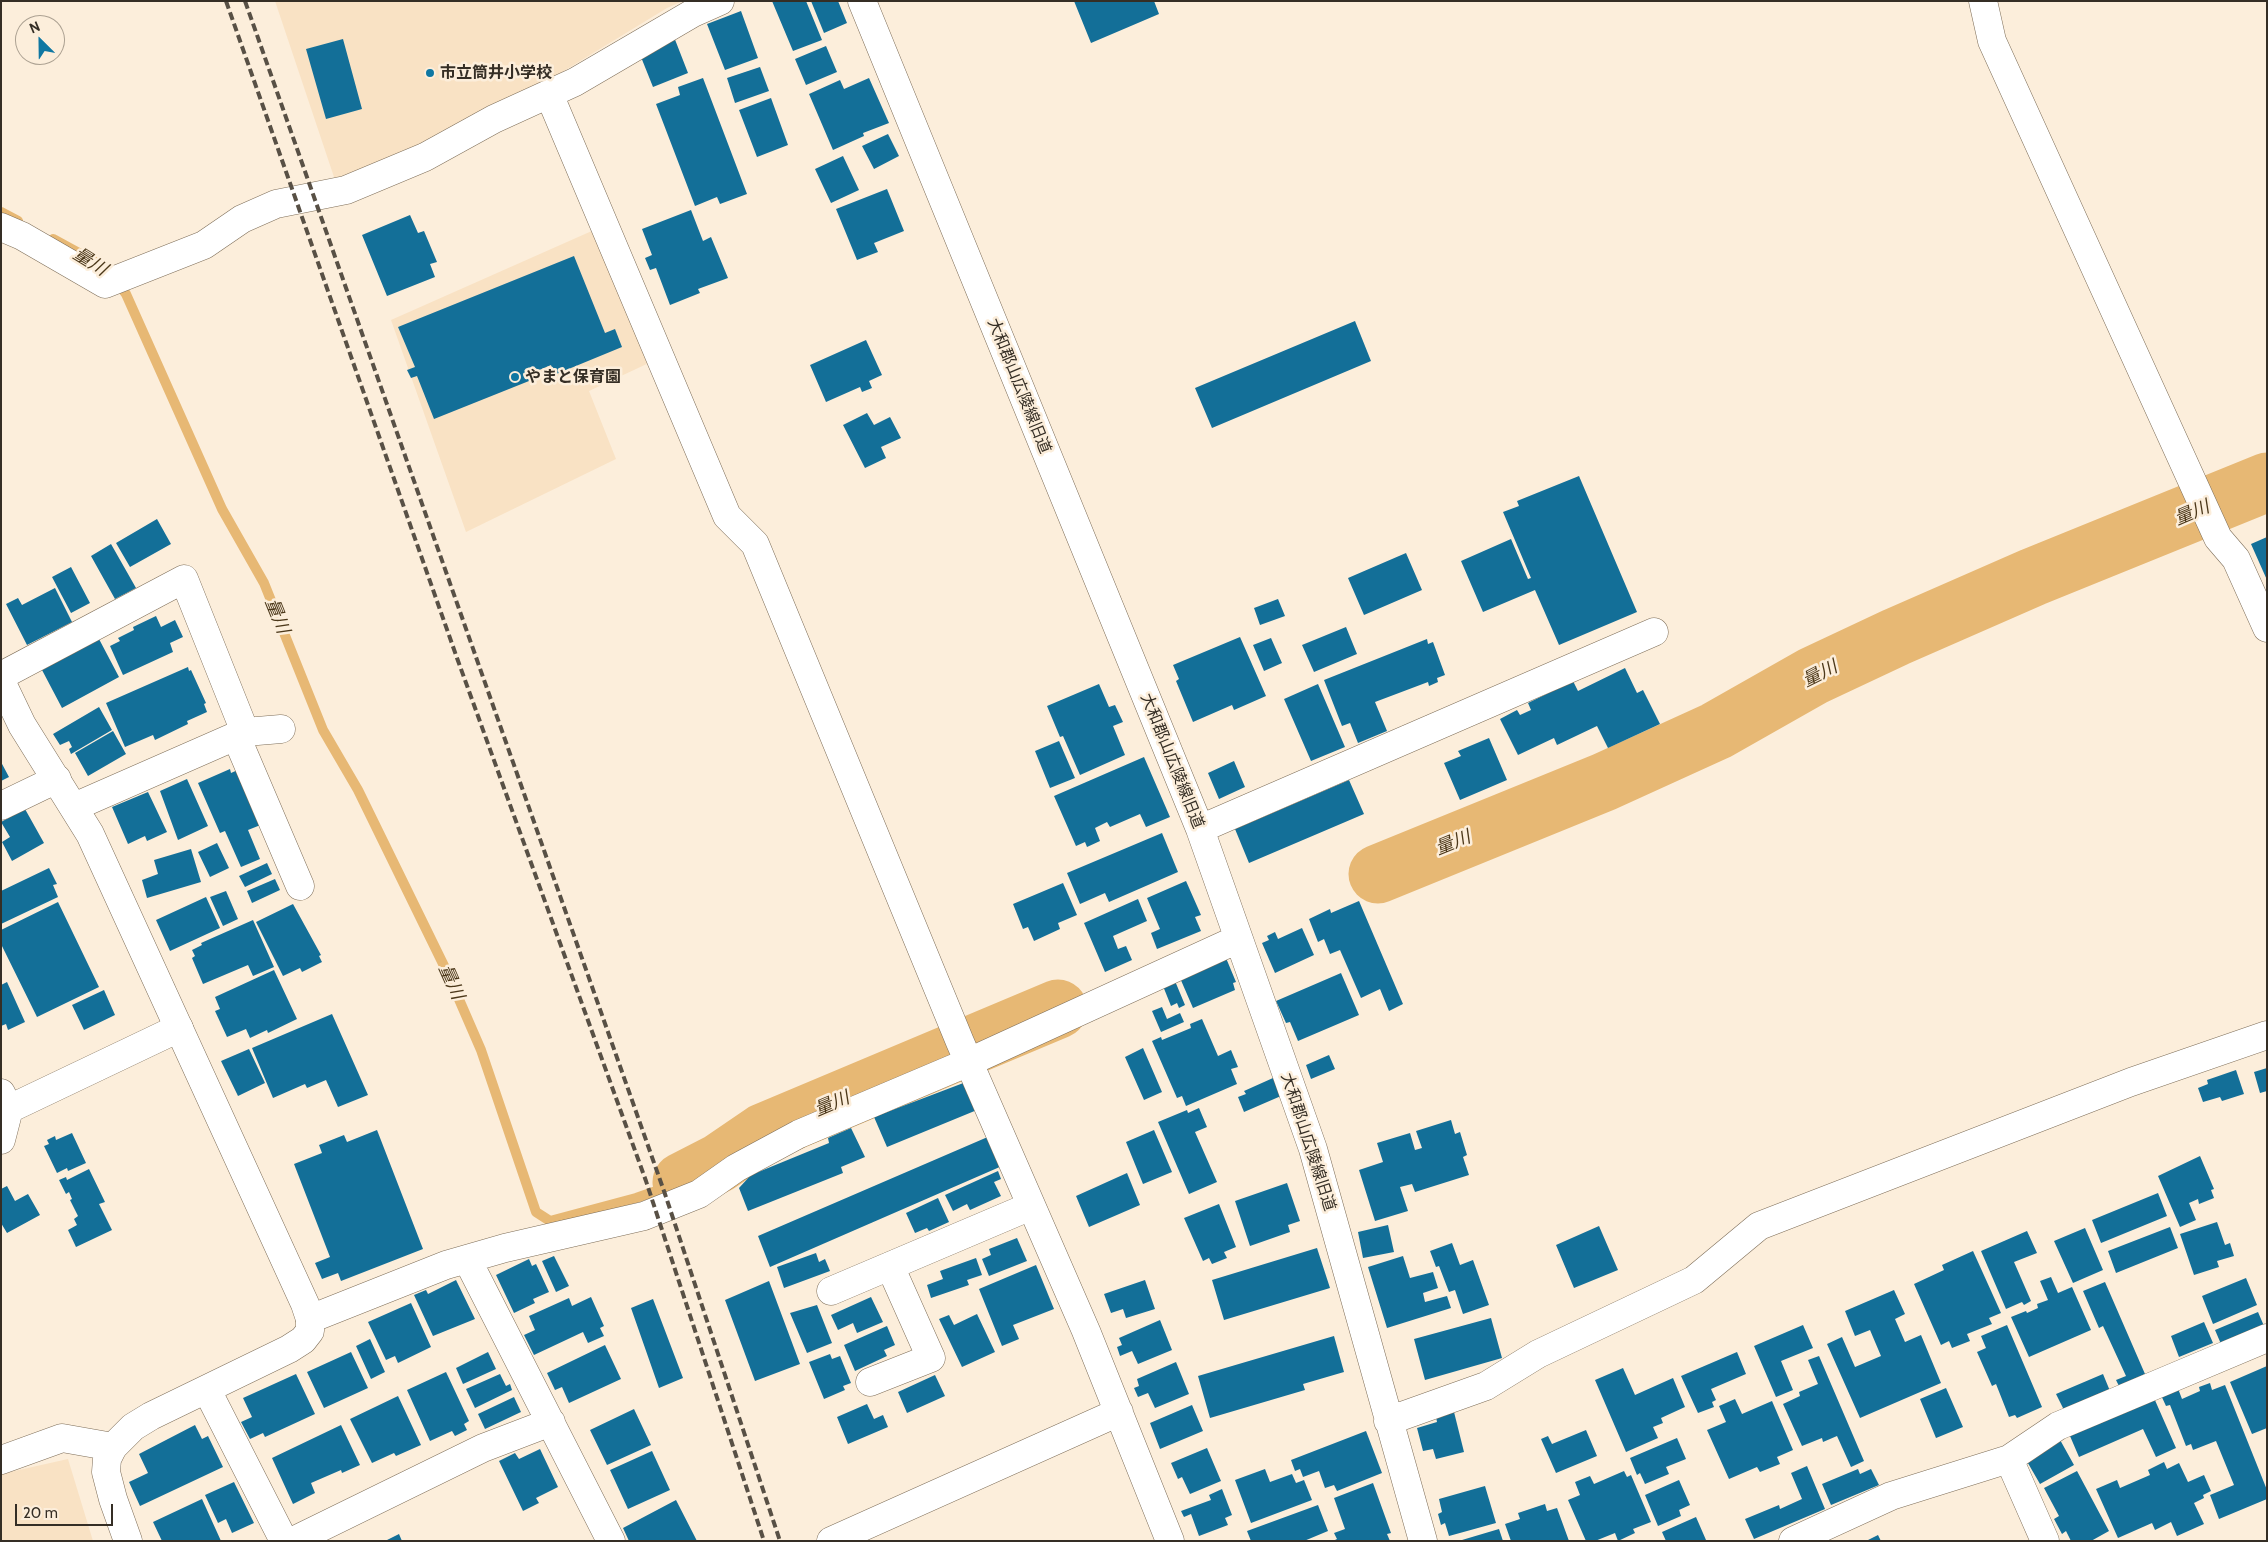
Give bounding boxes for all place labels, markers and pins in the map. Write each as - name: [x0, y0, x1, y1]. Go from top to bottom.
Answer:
- place label: 市立筒井小学校: [440, 63, 552, 83]
- marker: 市立筒井小学校: [424, 67, 436, 79]
- place label: やまと保育園: [525, 367, 621, 387]
- marker: やまと保育園: [509, 371, 521, 383]

